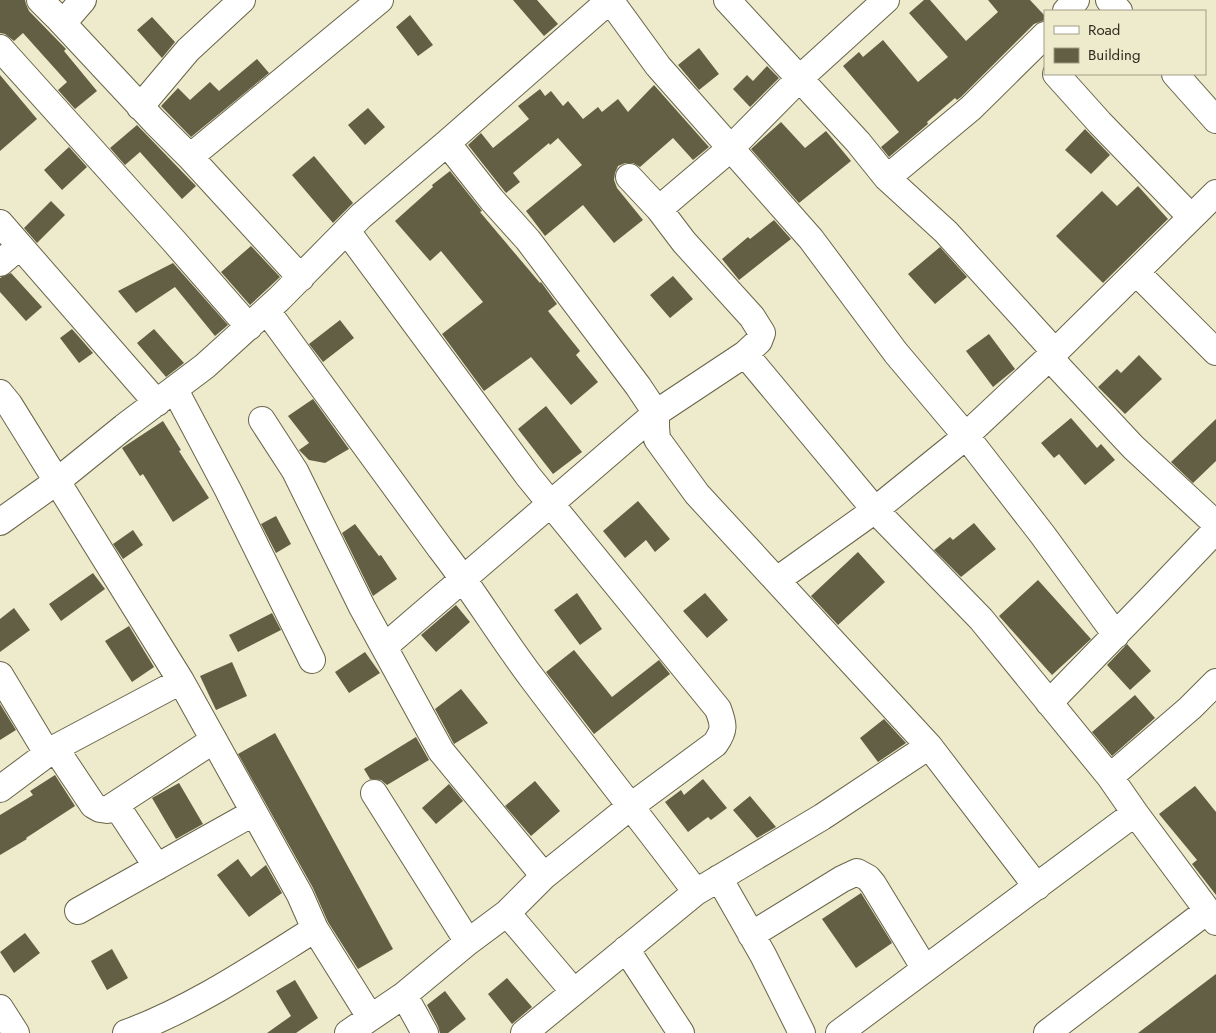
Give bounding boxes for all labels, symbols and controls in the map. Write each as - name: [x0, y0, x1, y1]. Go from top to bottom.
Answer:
- legend: [1044, 10, 1206, 75]
- text: Road: [1088, 19, 1120, 41]
- text: Building: [1088, 44, 1140, 66]

